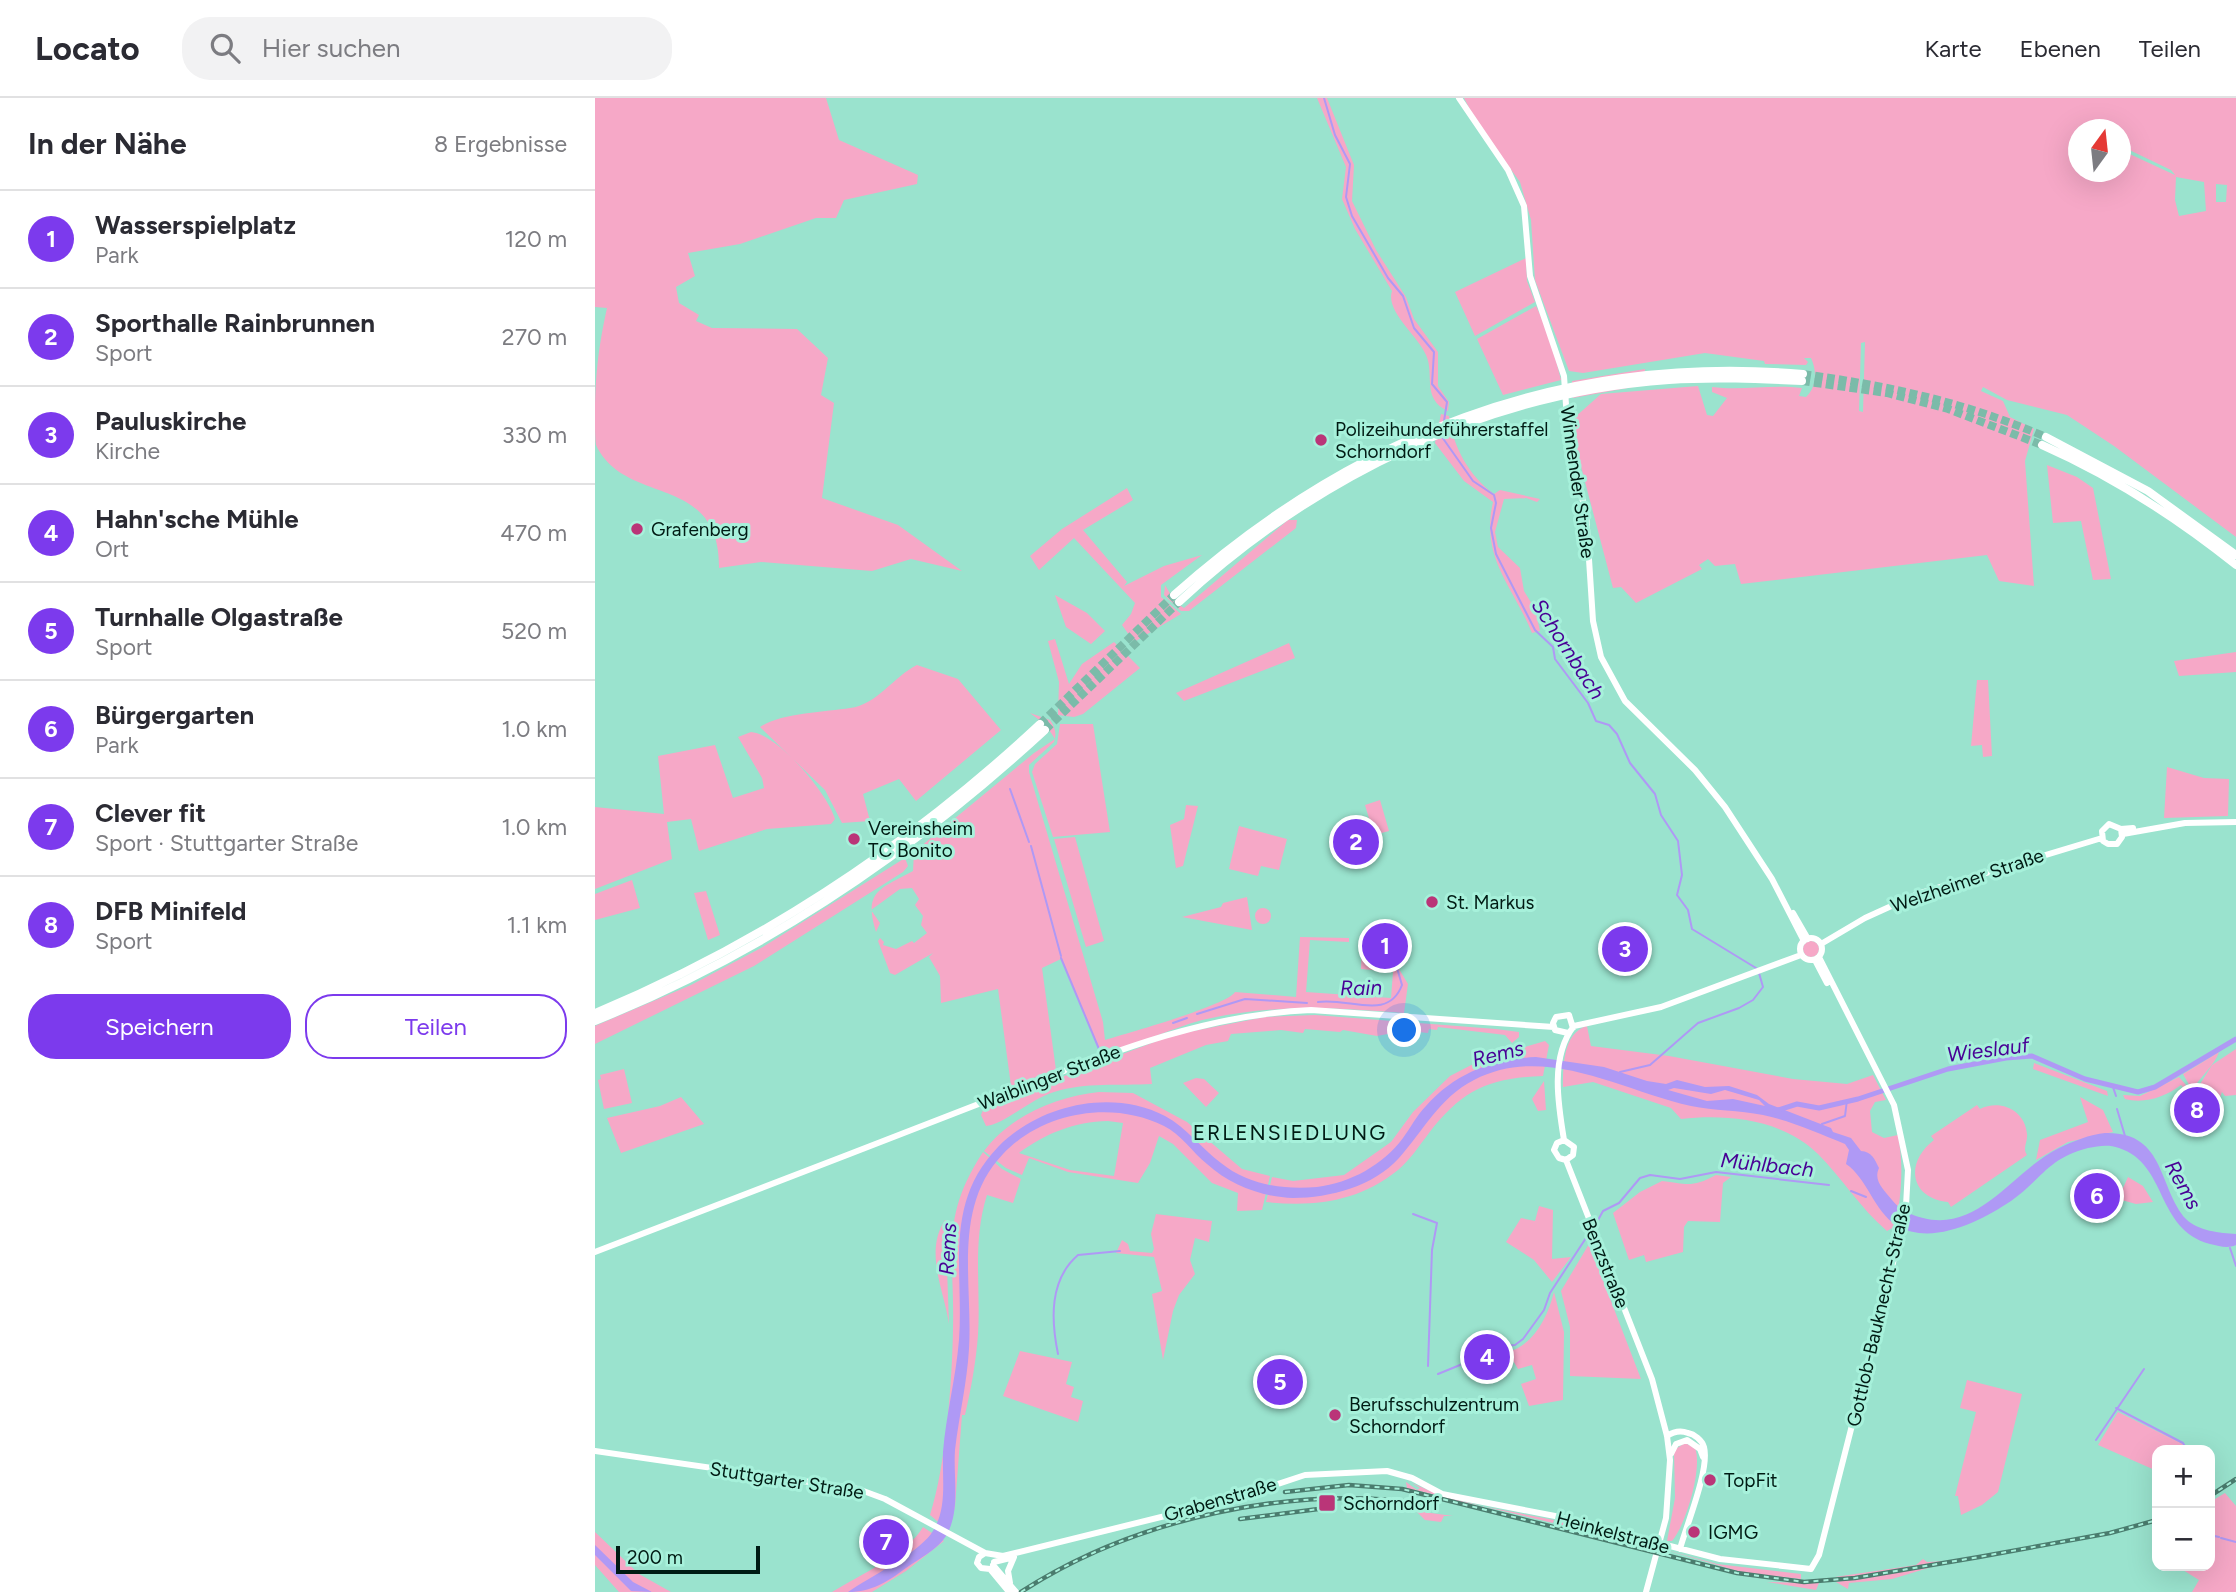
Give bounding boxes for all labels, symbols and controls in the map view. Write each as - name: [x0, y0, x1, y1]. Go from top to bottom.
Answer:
- search box: [182, 17, 672, 80]
- text: Locato: [35, 29, 140, 68]
- icon: search: [206, 29, 244, 67]
- text: Hier suchen: [262, 32, 401, 64]
- text: Karte: [1925, 34, 1982, 63]
- text: Ebenen: [2020, 34, 2101, 63]
- text: Teilen: [2139, 34, 2201, 63]
- north arrow: [2068, 119, 2131, 182]
- text: In der Nähe: [28, 125, 187, 162]
- text: 8 Ergebnisse: [434, 130, 567, 158]
- text: Wasserspielplatz: [95, 209, 296, 241]
- text: 1: [46, 225, 56, 253]
- text: 120 m: [505, 225, 567, 253]
- text: Park: [95, 241, 139, 269]
- text: Sporthalle Rainbrunnen: [95, 307, 375, 339]
- text: 2: [44, 323, 58, 351]
- text: 270 m: [502, 323, 567, 351]
- text: Sport: [95, 339, 153, 367]
- street label: Winnender Straße: [1555, 404, 1600, 560]
- text: Pauluskirche: [95, 405, 246, 437]
- place label: Polizeihundeführerstaffel Schorndorf: [1335, 418, 1548, 463]
- text: 3: [45, 421, 57, 449]
- text: 330 m: [502, 421, 567, 449]
- marker: Polizeihundeführerstaffel Schorndorf: [1313, 432, 1329, 448]
- text: Kirche: [95, 437, 160, 465]
- text: Hahn'sche Mühle: [95, 503, 299, 535]
- place label: Grafenberg: [651, 518, 749, 541]
- text: 4: [44, 519, 58, 547]
- text: 470 m: [500, 519, 567, 547]
- marker: Grafenberg: [629, 521, 645, 537]
- text: Ort: [95, 535, 129, 563]
- water label: Schornbach: [1527, 594, 1610, 704]
- text: Turnhalle Olgastraße: [95, 601, 343, 633]
- text: 5: [44, 617, 58, 645]
- text: 520 m: [501, 617, 567, 645]
- text: Sport: [95, 633, 153, 661]
- text: Bürgergarten: [95, 699, 254, 731]
- text: 6: [44, 715, 58, 743]
- text: 1.0 km: [502, 715, 567, 743]
- text: Park: [95, 731, 139, 759]
- text: Clever fit: [95, 797, 206, 829]
- text: 7: [45, 813, 57, 841]
- text: 1.0 km: [502, 813, 567, 841]
- pin: 2: [1333, 816, 1379, 868]
- place label: Vereinsheim TC Bonito: [868, 817, 973, 862]
- text: Sport · Stuttgarter Straße: [95, 829, 358, 857]
- marker: Vereinsheim TC Bonito: [846, 831, 862, 847]
- street label: Welzheimer Straße: [1888, 843, 2047, 917]
- place label: St. Markus: [1446, 891, 1534, 914]
- marker: St. Markus: [1424, 894, 1440, 910]
- text: DFB Minifeld: [95, 895, 247, 927]
- text: 8: [44, 911, 58, 939]
- text: 1.1 km: [507, 911, 567, 939]
- pin: 1: [1362, 920, 1408, 972]
- pin: 3: [1602, 923, 1648, 975]
- text: Sport: [95, 927, 153, 955]
- water label: Rain: [1340, 975, 1383, 1000]
- button: Speichern: [28, 994, 291, 1059]
- button: Teilen: [305, 994, 567, 1059]
- your location: [1387, 1013, 1421, 1047]
- water label: Wieslauf: [1945, 1032, 2033, 1067]
- water label: Rems: [1469, 1035, 1526, 1072]
- street label: Waiblinger Straße: [975, 1040, 1124, 1115]
- pin: 8: [2174, 1084, 2220, 1136]
- district label: ERLENSIEDLUNG: [1193, 1120, 1387, 1145]
- water label: Mühlbach: [1719, 1147, 1815, 1182]
- water label: Rems: [2160, 1156, 2207, 1214]
- pin: 6: [2074, 1170, 2120, 1222]
- street label: Gottlob-Bauknecht-Straße: [1842, 1201, 1915, 1429]
- street label: Benzstraße: [1577, 1215, 1634, 1312]
- water label: Rems: [934, 1222, 961, 1276]
- pin: 4: [1464, 1331, 1510, 1383]
- pin: 5: [1257, 1356, 1303, 1408]
- place label: Berufsschulzentrum Schorndorf: [1349, 1393, 1519, 1438]
- marker: Berufsschulzentrum Schorndorf: [1327, 1407, 1343, 1423]
- map controls: [2152, 1445, 2215, 1571]
- button: +: [2152, 1445, 2215, 1508]
- street label: Stuttgarter Straße: [708, 1457, 866, 1504]
- place label: TopFit: [1724, 1469, 1777, 1492]
- street label: Grabenstraße: [1161, 1472, 1279, 1527]
- marker: TopFit: [1702, 1472, 1718, 1488]
- place label: Schorndorf: [1343, 1492, 1439, 1515]
- marker: Schorndorf: [1317, 1493, 1337, 1513]
- street label: Heinkelstraße: [1554, 1506, 1672, 1559]
- button: −: [2152, 1508, 2215, 1571]
- pin: 7: [863, 1516, 909, 1568]
- place label: IGMG: [1708, 1521, 1758, 1544]
- marker: IGMG: [1686, 1524, 1702, 1540]
- scale bar: [616, 1543, 759, 1575]
- text: 200 m: [627, 1546, 683, 1569]

